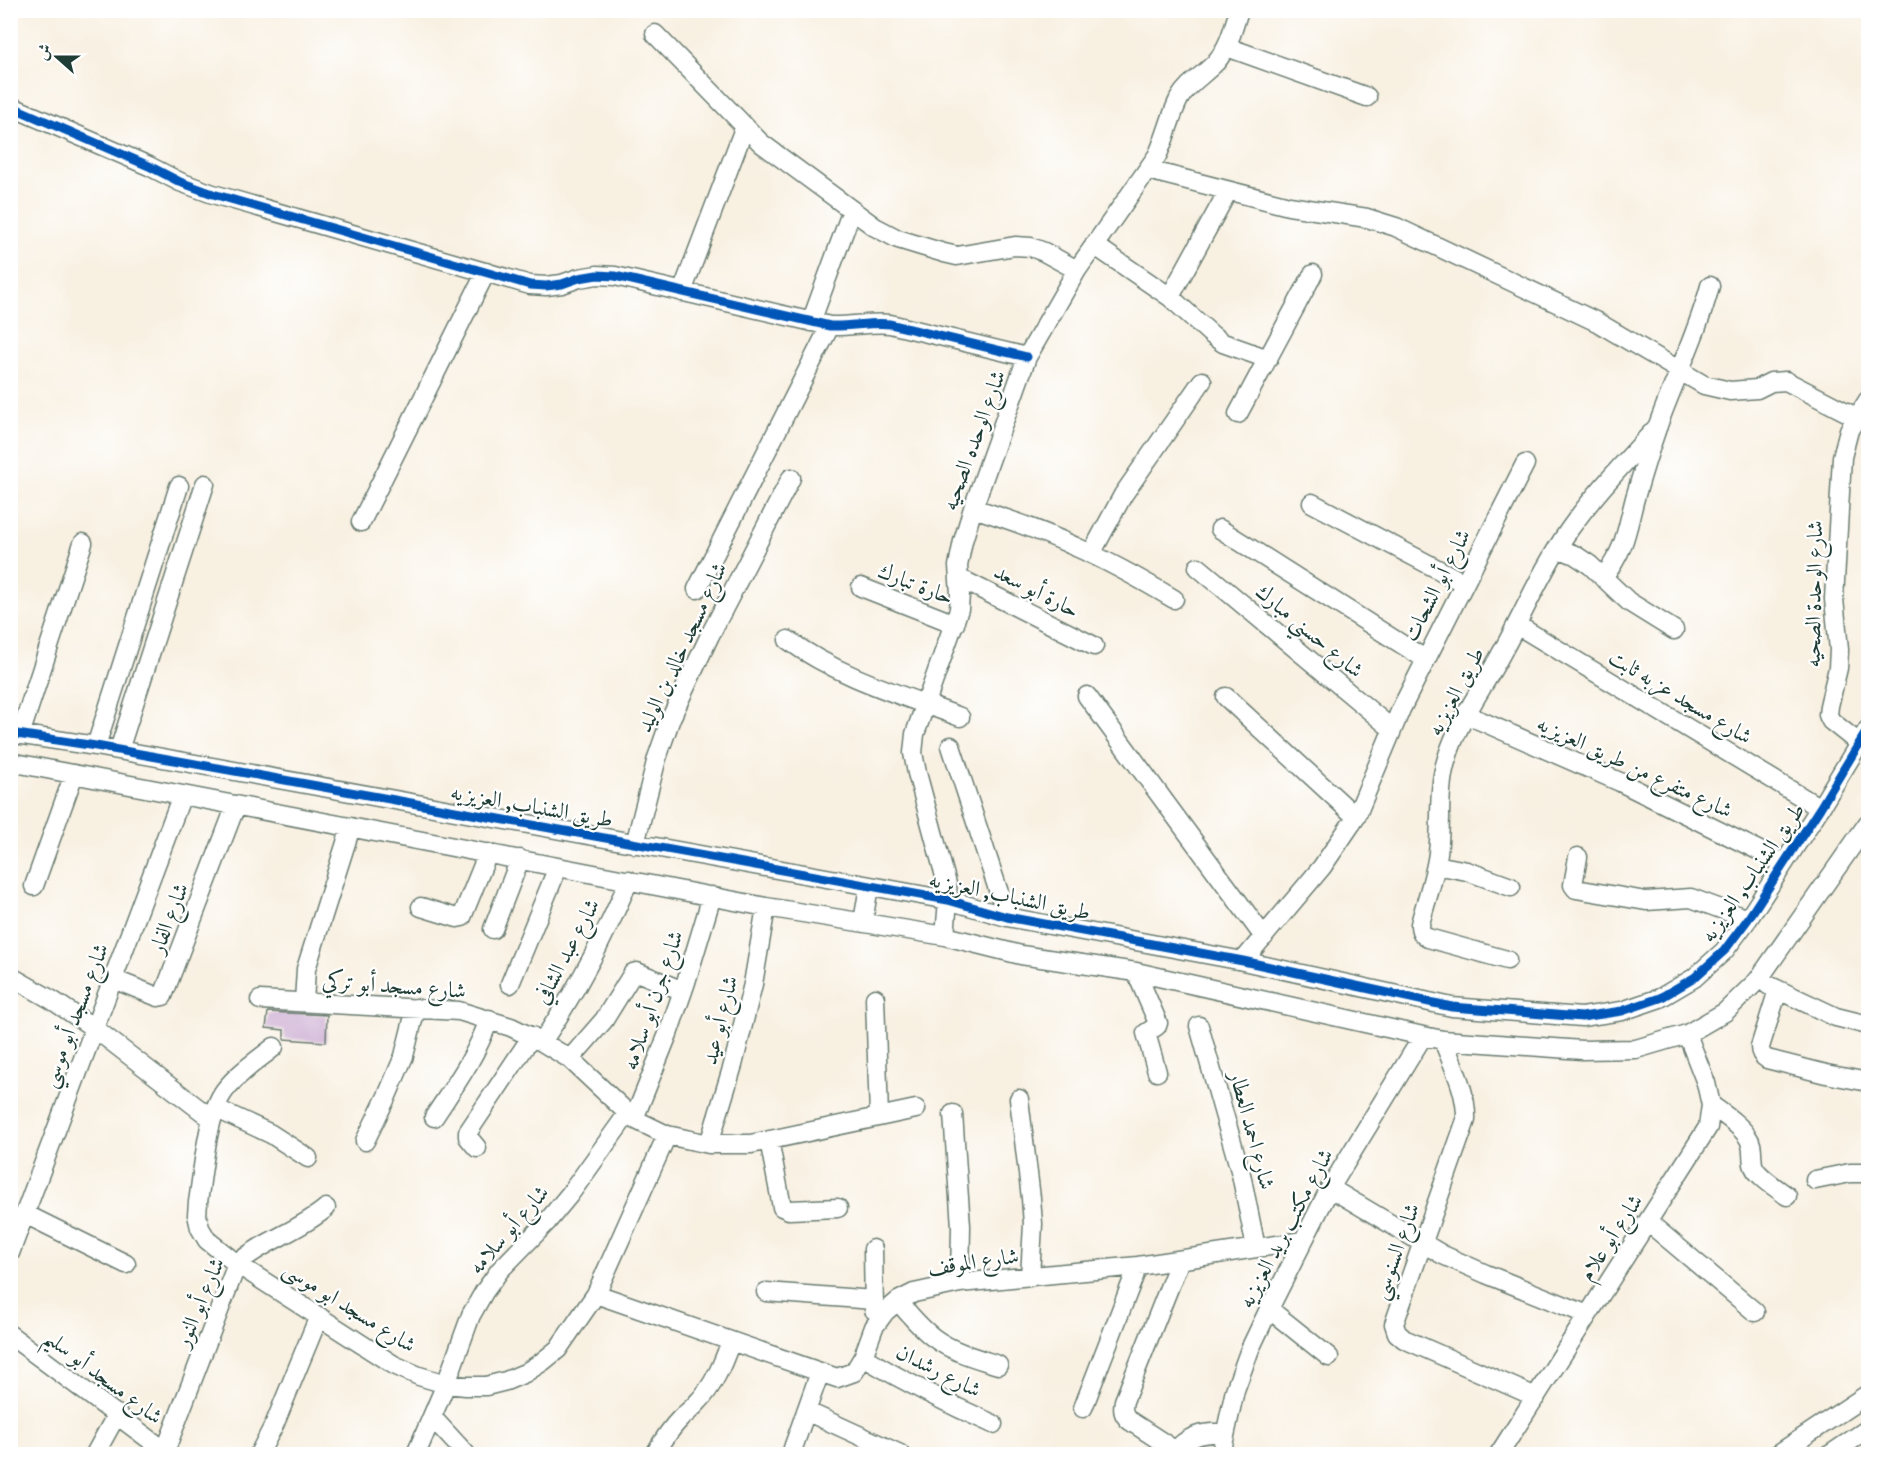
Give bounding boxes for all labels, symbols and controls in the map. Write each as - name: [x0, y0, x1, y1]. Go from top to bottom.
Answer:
- north arrow: [27, 27, 87, 87]
- text: ش: [32, 41, 56, 63]
- street label: شارع الوحده الصحيه: [937, 367, 1016, 516]
- street label: شارع الوحدة الصحيه: [1800, 520, 1833, 668]
- street label: شارع أبو الشحات: [1395, 523, 1481, 648]
- street label: حارة أبو سعد: [989, 556, 1085, 624]
- street label: شارع مسجد خالد بن الوليد: [631, 558, 737, 739]
- street label: حارة تبارك: [874, 558, 957, 611]
- street label: شارع حسني مبارك: [1246, 578, 1369, 689]
- street label: طريق العزيزيه: [1422, 643, 1491, 741]
- street label: شارع مسجد عزبه ثابت: [1602, 644, 1757, 754]
- street label: شارع متفرع من طريق العزيزيه: [1531, 710, 1736, 828]
- street label: طريق الشنباب, العزيزيه: [448, 779, 615, 834]
- street label: طريق الشنباب, العزيزيه: [1695, 798, 1811, 948]
- street label: طريق الشنباب, العزيزيه: [926, 866, 1093, 927]
- street label: شارع الفار: [143, 879, 199, 961]
- street label: شارع عبد الشافي: [528, 894, 610, 1011]
- street label: شارع جرن أبو سلامه: [614, 926, 694, 1075]
- street label: شارع مسجد أبو موسي: [33, 939, 121, 1094]
- street label: شارع مسجد أبو تركي: [321, 965, 467, 1009]
- street label: شارع أبو عيد: [693, 972, 748, 1069]
- street label: شارع احمد العطار: [1218, 1066, 1280, 1194]
- street label: شارع مكتب بريد العزيزيه: [1233, 1144, 1343, 1315]
- street label: شارع أبو سلامه: [461, 1178, 558, 1283]
- street label: شارع أبو علام: [1571, 1188, 1654, 1289]
- street label: شارع السنوسي: [1367, 1200, 1432, 1305]
- street label: شارع الموقف: [926, 1243, 1021, 1286]
- street label: شارع أبو النور: [166, 1252, 235, 1355]
- street label: شارع مسجد ابو موسى: [276, 1256, 421, 1362]
- street label: شارع مسجد أبو سليم: [34, 1321, 170, 1436]
- street label: شارع رشدان: [889, 1338, 985, 1408]

